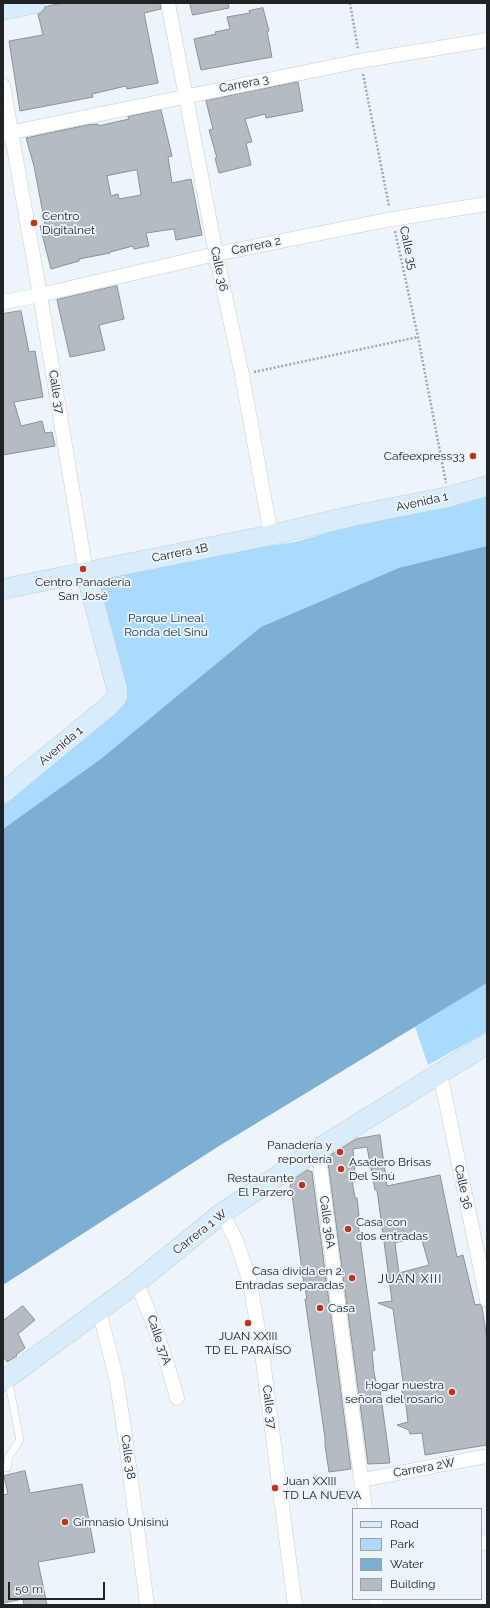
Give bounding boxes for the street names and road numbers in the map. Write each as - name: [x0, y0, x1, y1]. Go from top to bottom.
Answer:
- street label: Carrera 3: [218, 72, 270, 96]
- street label: Calle 35: [396, 225, 420, 271]
- street label: Carrera 2: [230, 234, 282, 258]
- street label: Calle 36: [207, 245, 231, 293]
- street label: Calle 37: [45, 369, 67, 415]
- street label: Avenida 1: [395, 489, 449, 515]
- street label: Carrera 1B: [151, 540, 209, 566]
- street label: Avenida 1: [36, 724, 86, 768]
- street label: Calle 36: [451, 1163, 475, 1211]
- street label: Calle 36A: [316, 1195, 338, 1249]
- street label: Carrera 1 W: [170, 1206, 230, 1258]
- street label: Calle 37A: [144, 1313, 174, 1367]
- street label: Calle 37: [259, 1384, 279, 1430]
- street label: Calle 38: [118, 1434, 138, 1480]
- street label: Carrera 2W: [392, 1456, 456, 1480]

